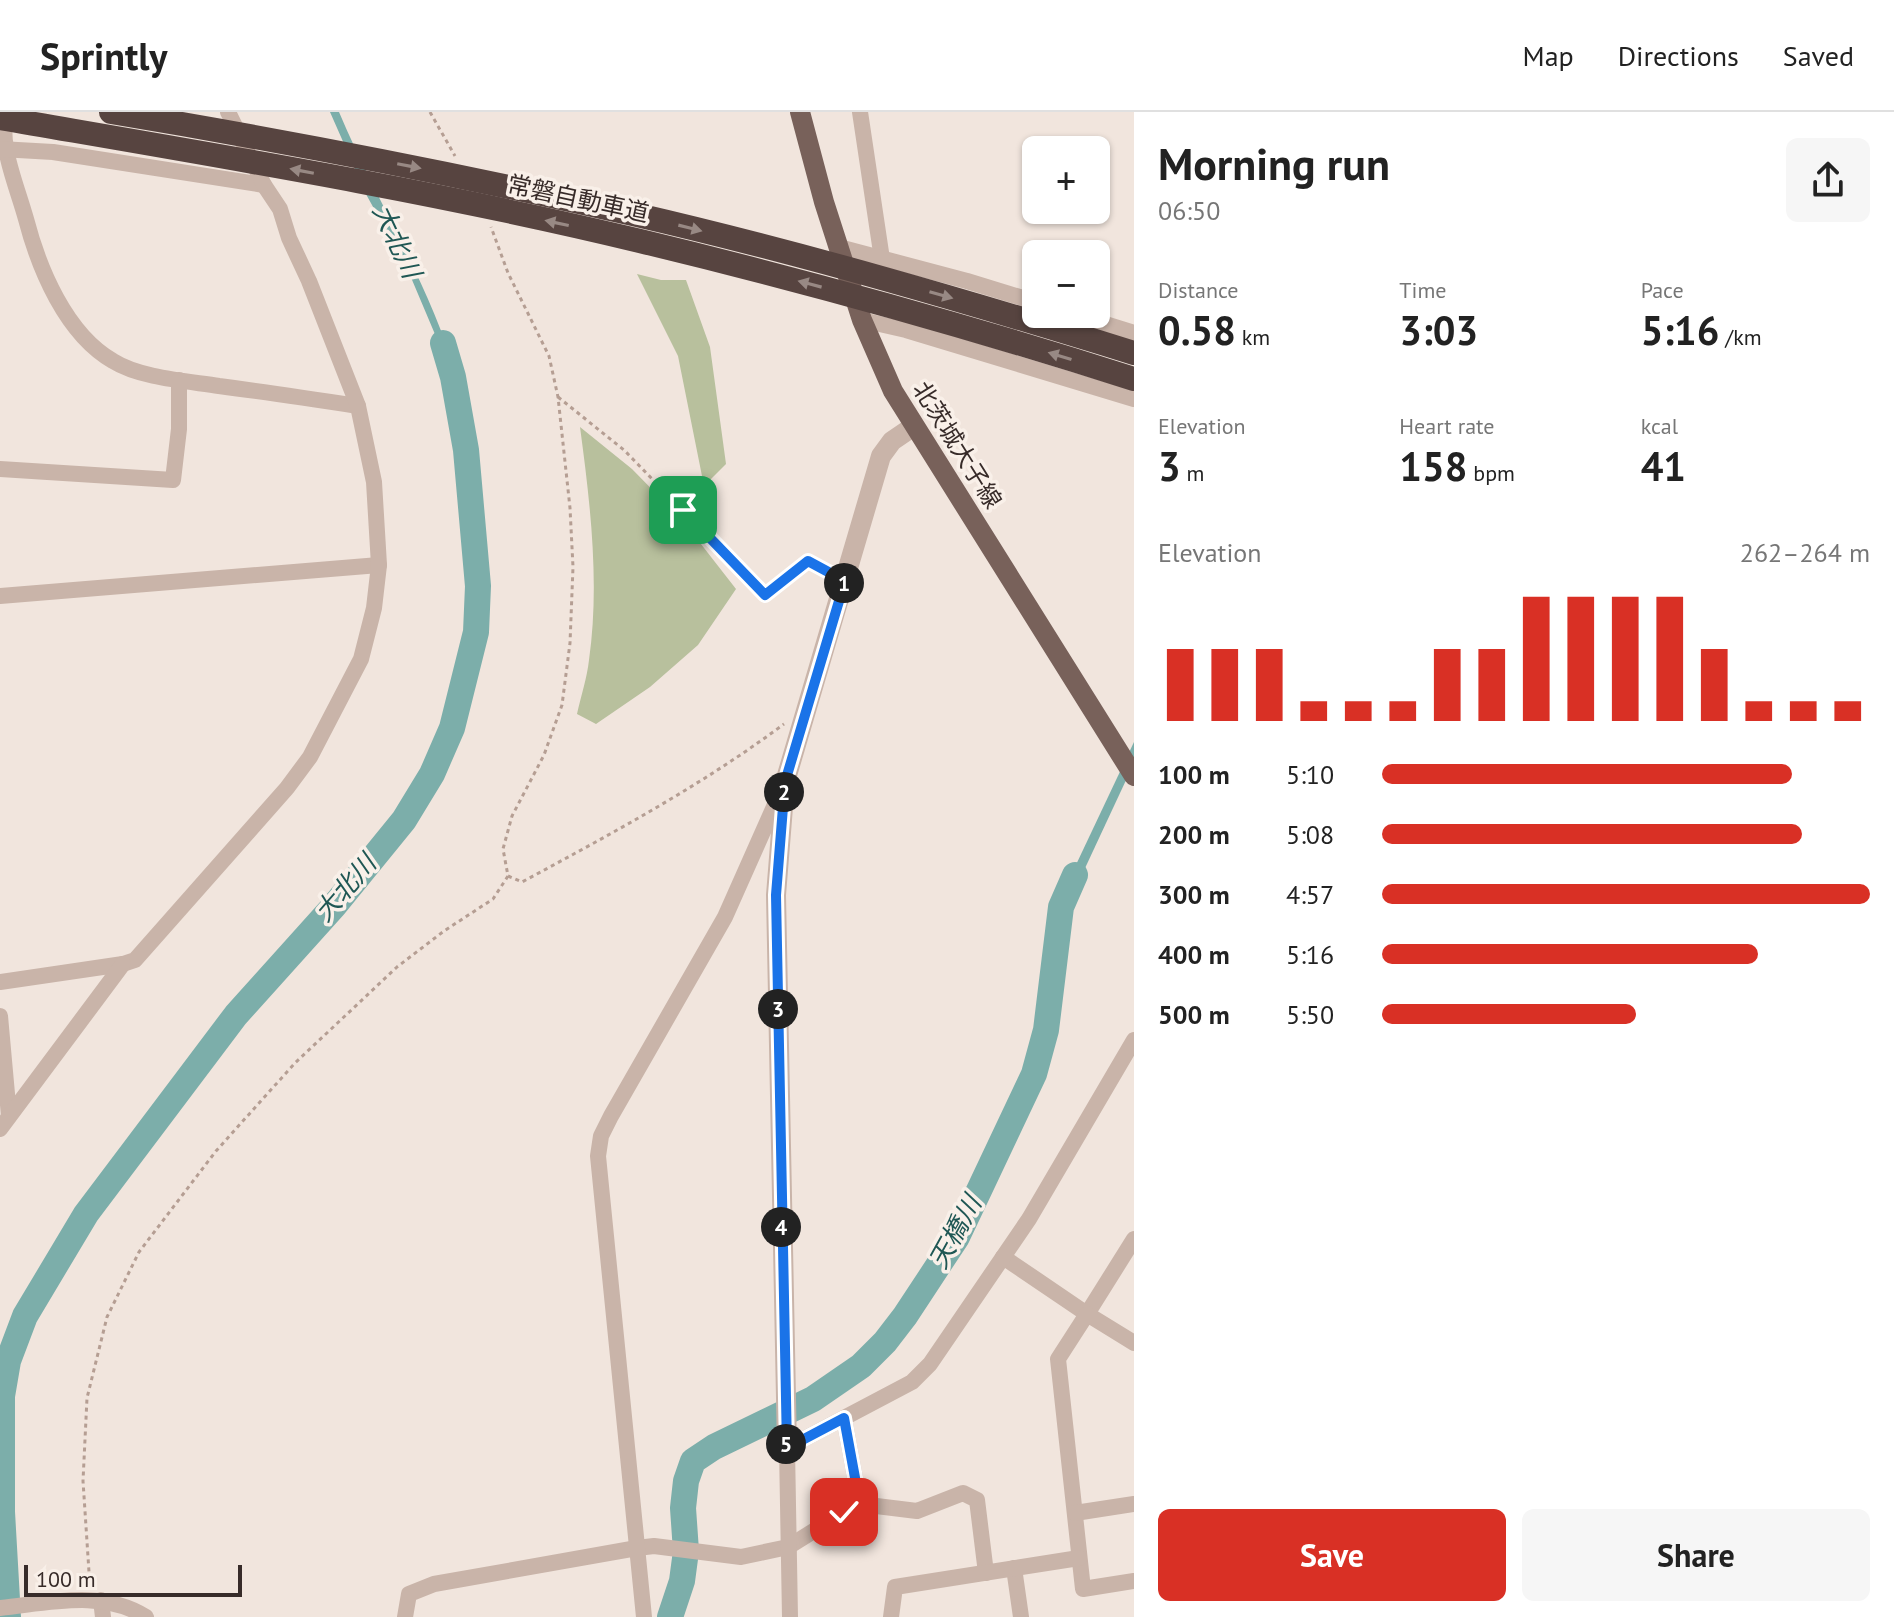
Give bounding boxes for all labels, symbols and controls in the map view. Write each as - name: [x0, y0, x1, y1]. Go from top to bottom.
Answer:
- text: Sprintly: [40, 31, 168, 80]
- text: Map: [1523, 37, 1574, 74]
- text: Directions: [1618, 37, 1739, 74]
- text: Saved: [1783, 37, 1854, 74]
- text: Morning run: [1158, 135, 1390, 192]
- map controls: [1022, 136, 1110, 328]
- button: +: [1022, 136, 1110, 224]
- button: share: [1786, 138, 1870, 222]
- one-way arrow: [396, 160, 421, 173]
- one-way arrow: [289, 164, 314, 177]
- street label: 常磐自動車道: [504, 168, 652, 229]
- text: 06:50: [1158, 194, 1220, 227]
- water label: 大北川: [366, 198, 430, 286]
- one-way arrow: [544, 216, 569, 229]
- one-way arrow: [677, 223, 702, 235]
- button: −: [1022, 240, 1110, 328]
- text: Distance: [1158, 276, 1239, 304]
- text: Time: [1399, 276, 1446, 304]
- text: Pace: [1641, 276, 1684, 304]
- one-way arrow: [797, 278, 822, 290]
- one-way arrow: [929, 289, 954, 301]
- text: 0.58: [1158, 304, 1236, 356]
- text: 3:03: [1399, 304, 1478, 356]
- text: 5:16: [1641, 304, 1719, 356]
- text: km: [1236, 323, 1270, 351]
- text: /km: [1719, 323, 1762, 351]
- one-way arrow: [1047, 349, 1071, 362]
- street label: 北茨城大子線: [906, 375, 1009, 514]
- text: Elevation: [1158, 412, 1246, 440]
- text: Heart rate: [1399, 412, 1494, 440]
- text: kcal: [1641, 412, 1678, 440]
- text: 3: [1158, 440, 1181, 492]
- text: 158: [1399, 440, 1467, 492]
- text: 41: [1641, 440, 1686, 492]
- text: m: [1181, 459, 1204, 487]
- text: bpm: [1467, 459, 1515, 487]
- pin: [649, 476, 717, 544]
- icon: arrive: [661, 488, 705, 532]
- text: Elevation: [1158, 536, 1262, 569]
- text: 262–264 m: [1740, 536, 1870, 569]
- pin: 1: [824, 563, 864, 603]
- text: 1: [838, 569, 850, 597]
- text: 100 m: [1158, 758, 1230, 791]
- text: 5:10: [1286, 758, 1334, 791]
- pin: 2: [764, 772, 804, 812]
- text: 2: [778, 778, 790, 806]
- text: 200 m: [1158, 818, 1230, 851]
- text: 5:08: [1286, 818, 1334, 851]
- water label: 大北川: [307, 845, 385, 928]
- text: 300 m: [1158, 878, 1230, 911]
- text: 4:57: [1286, 878, 1334, 911]
- text: 400 m: [1158, 938, 1230, 971]
- text: 5:16: [1286, 938, 1334, 971]
- pin: 3: [758, 989, 798, 1029]
- text: 3: [772, 995, 784, 1023]
- text: 500 m: [1158, 998, 1230, 1031]
- text: 5:50: [1286, 998, 1334, 1031]
- water label: 天橋川: [921, 1187, 989, 1274]
- pin: 4: [761, 1207, 801, 1247]
- text: 4: [775, 1213, 787, 1241]
- pin: 5: [766, 1424, 806, 1464]
- text: 5: [780, 1430, 792, 1458]
- pin: [810, 1478, 878, 1546]
- icon: check: [822, 1490, 866, 1534]
- button: Save: [1158, 1509, 1506, 1601]
- button: Share: [1522, 1509, 1870, 1601]
- scale bar: [24, 1561, 242, 1597]
- text: 100 m: [36, 1565, 96, 1593]

